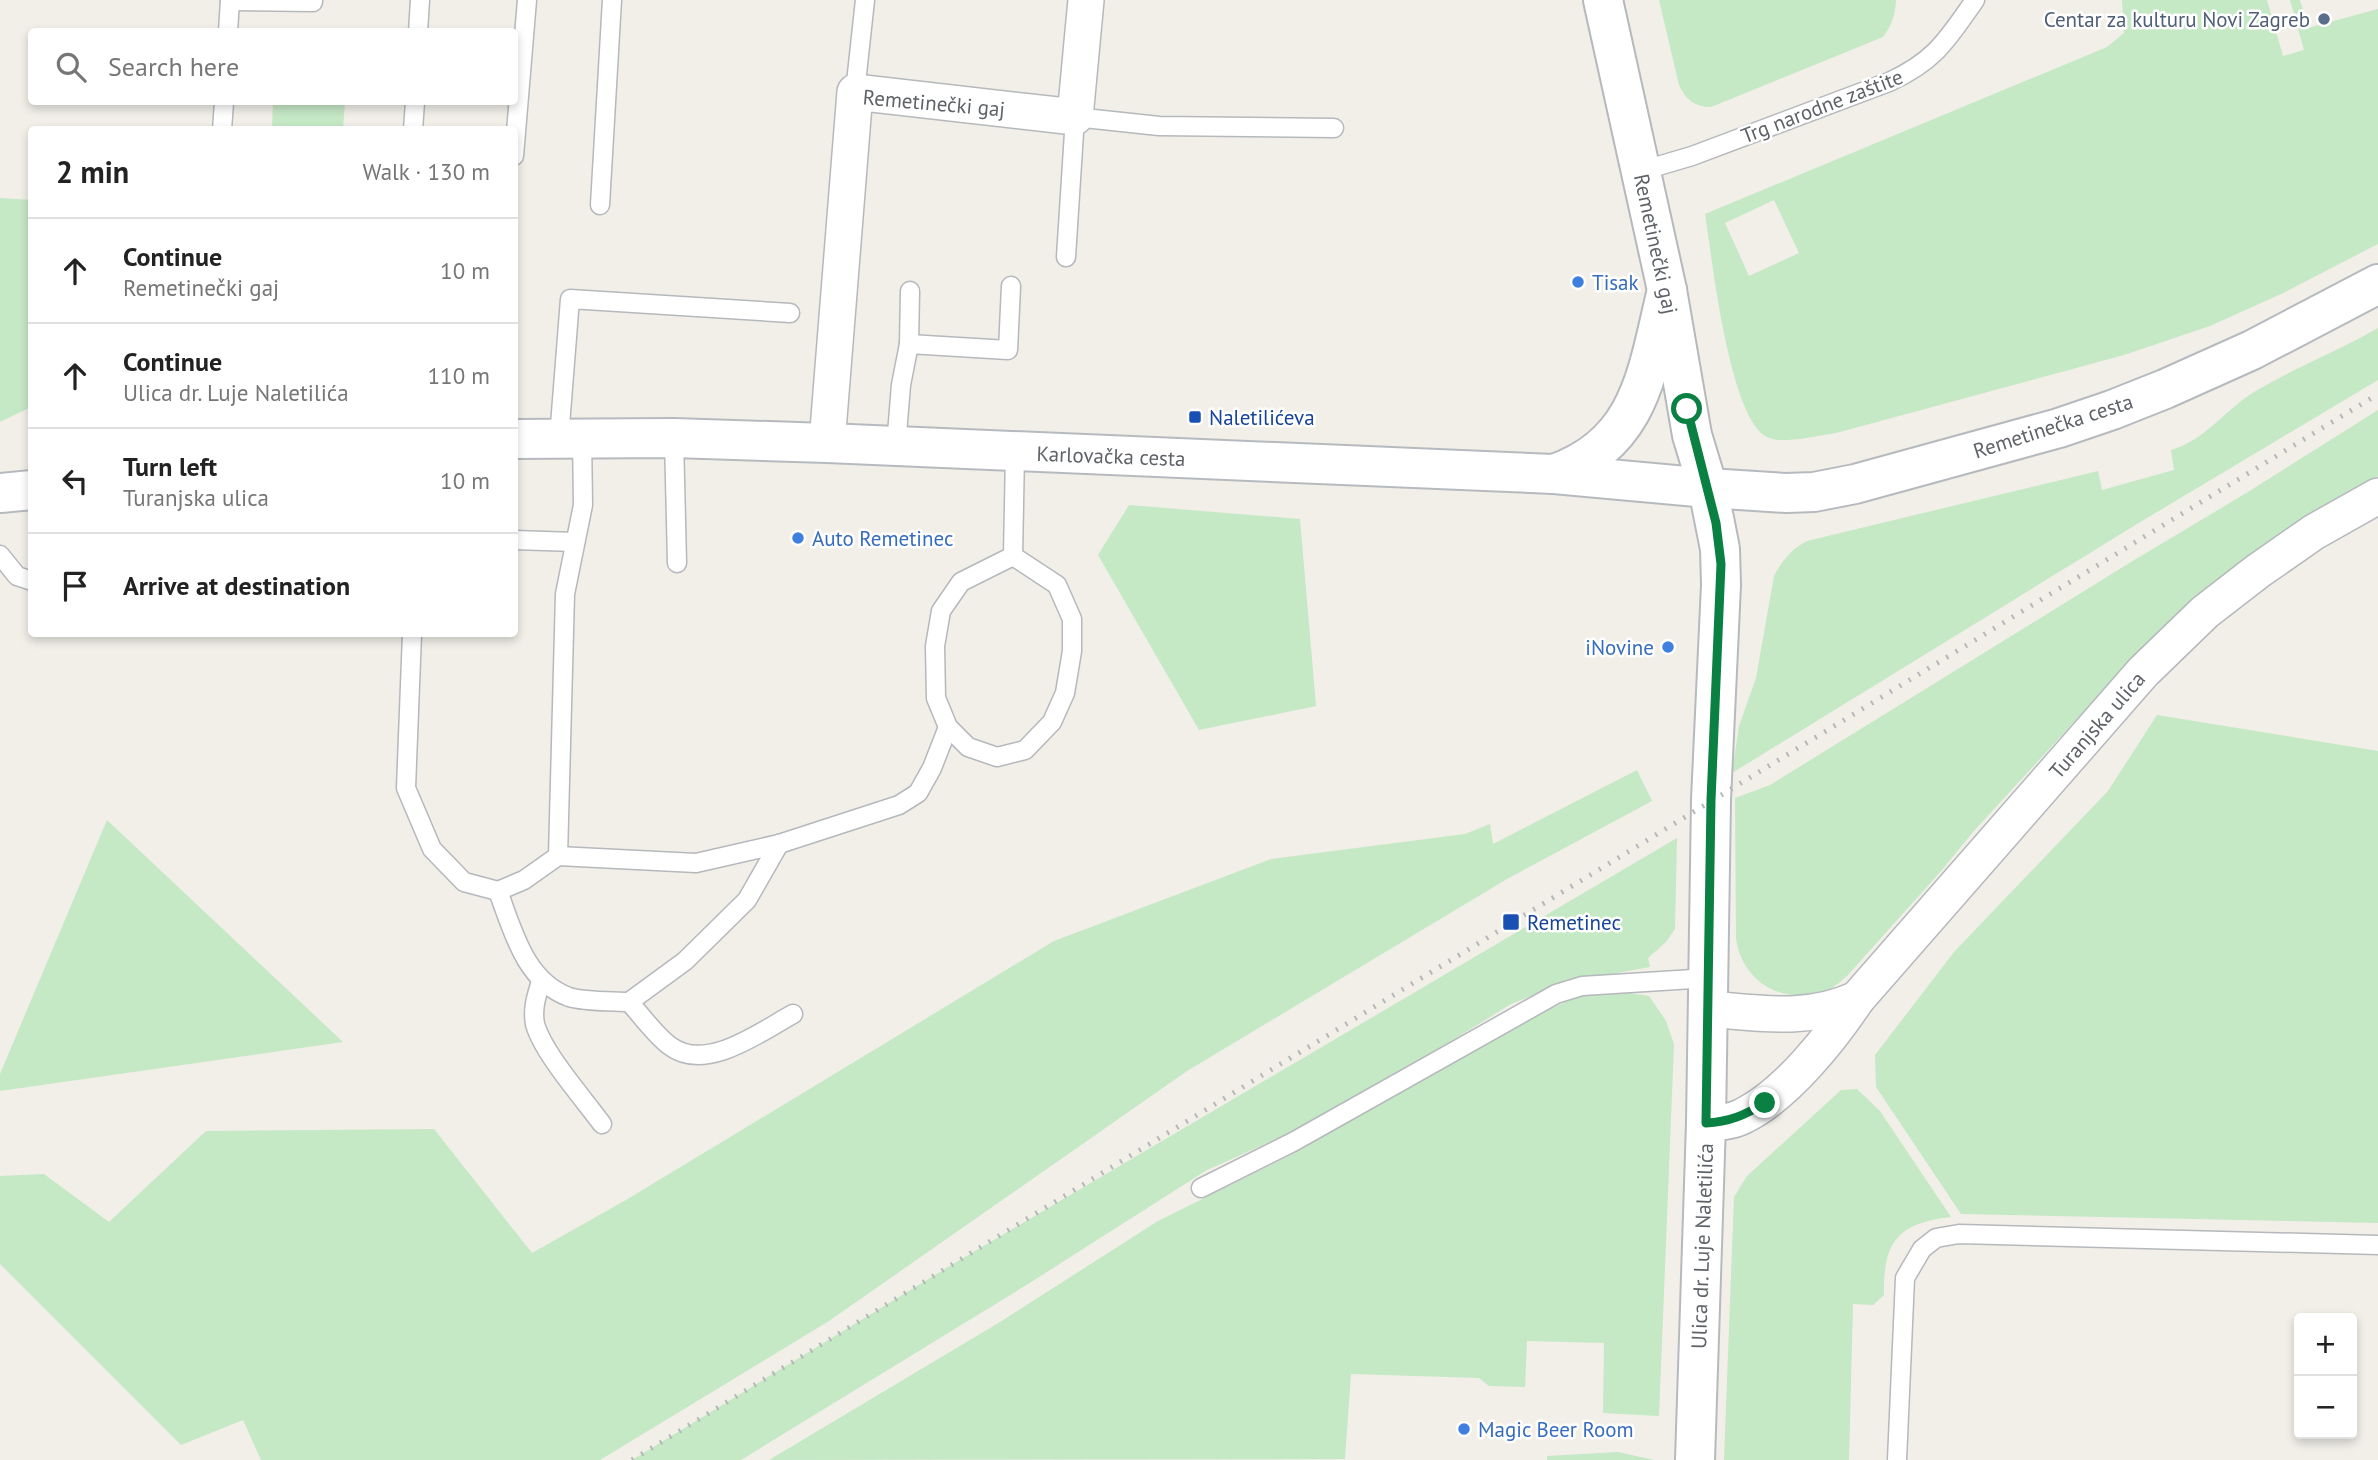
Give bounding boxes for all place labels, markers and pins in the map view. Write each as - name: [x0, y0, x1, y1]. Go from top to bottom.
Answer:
- place label: Centar za kulturu Novi Zagreb: [2044, 6, 2310, 33]
- marker: Centar za kulturu Novi Zagreb: [2316, 11, 2332, 27]
- place label: Tisak: [1592, 269, 1639, 296]
- marker: Tisak: [1570, 274, 1586, 290]
- place label: Naletilićeva: [1209, 404, 1315, 431]
- marker: Naletilićeva: [1187, 409, 1203, 425]
- place label: Auto Remetinec: [812, 525, 953, 552]
- marker: Auto Remetinec: [790, 530, 806, 546]
- place label: iNovine: [1585, 634, 1654, 661]
- marker: iNovine: [1660, 639, 1676, 655]
- place label: Remetinec: [1527, 909, 1621, 936]
- marker: Remetinec: [1501, 912, 1521, 932]
- place label: Magic Beer Room: [1478, 1416, 1634, 1443]
- marker: Magic Beer Room: [1456, 1421, 1472, 1437]

